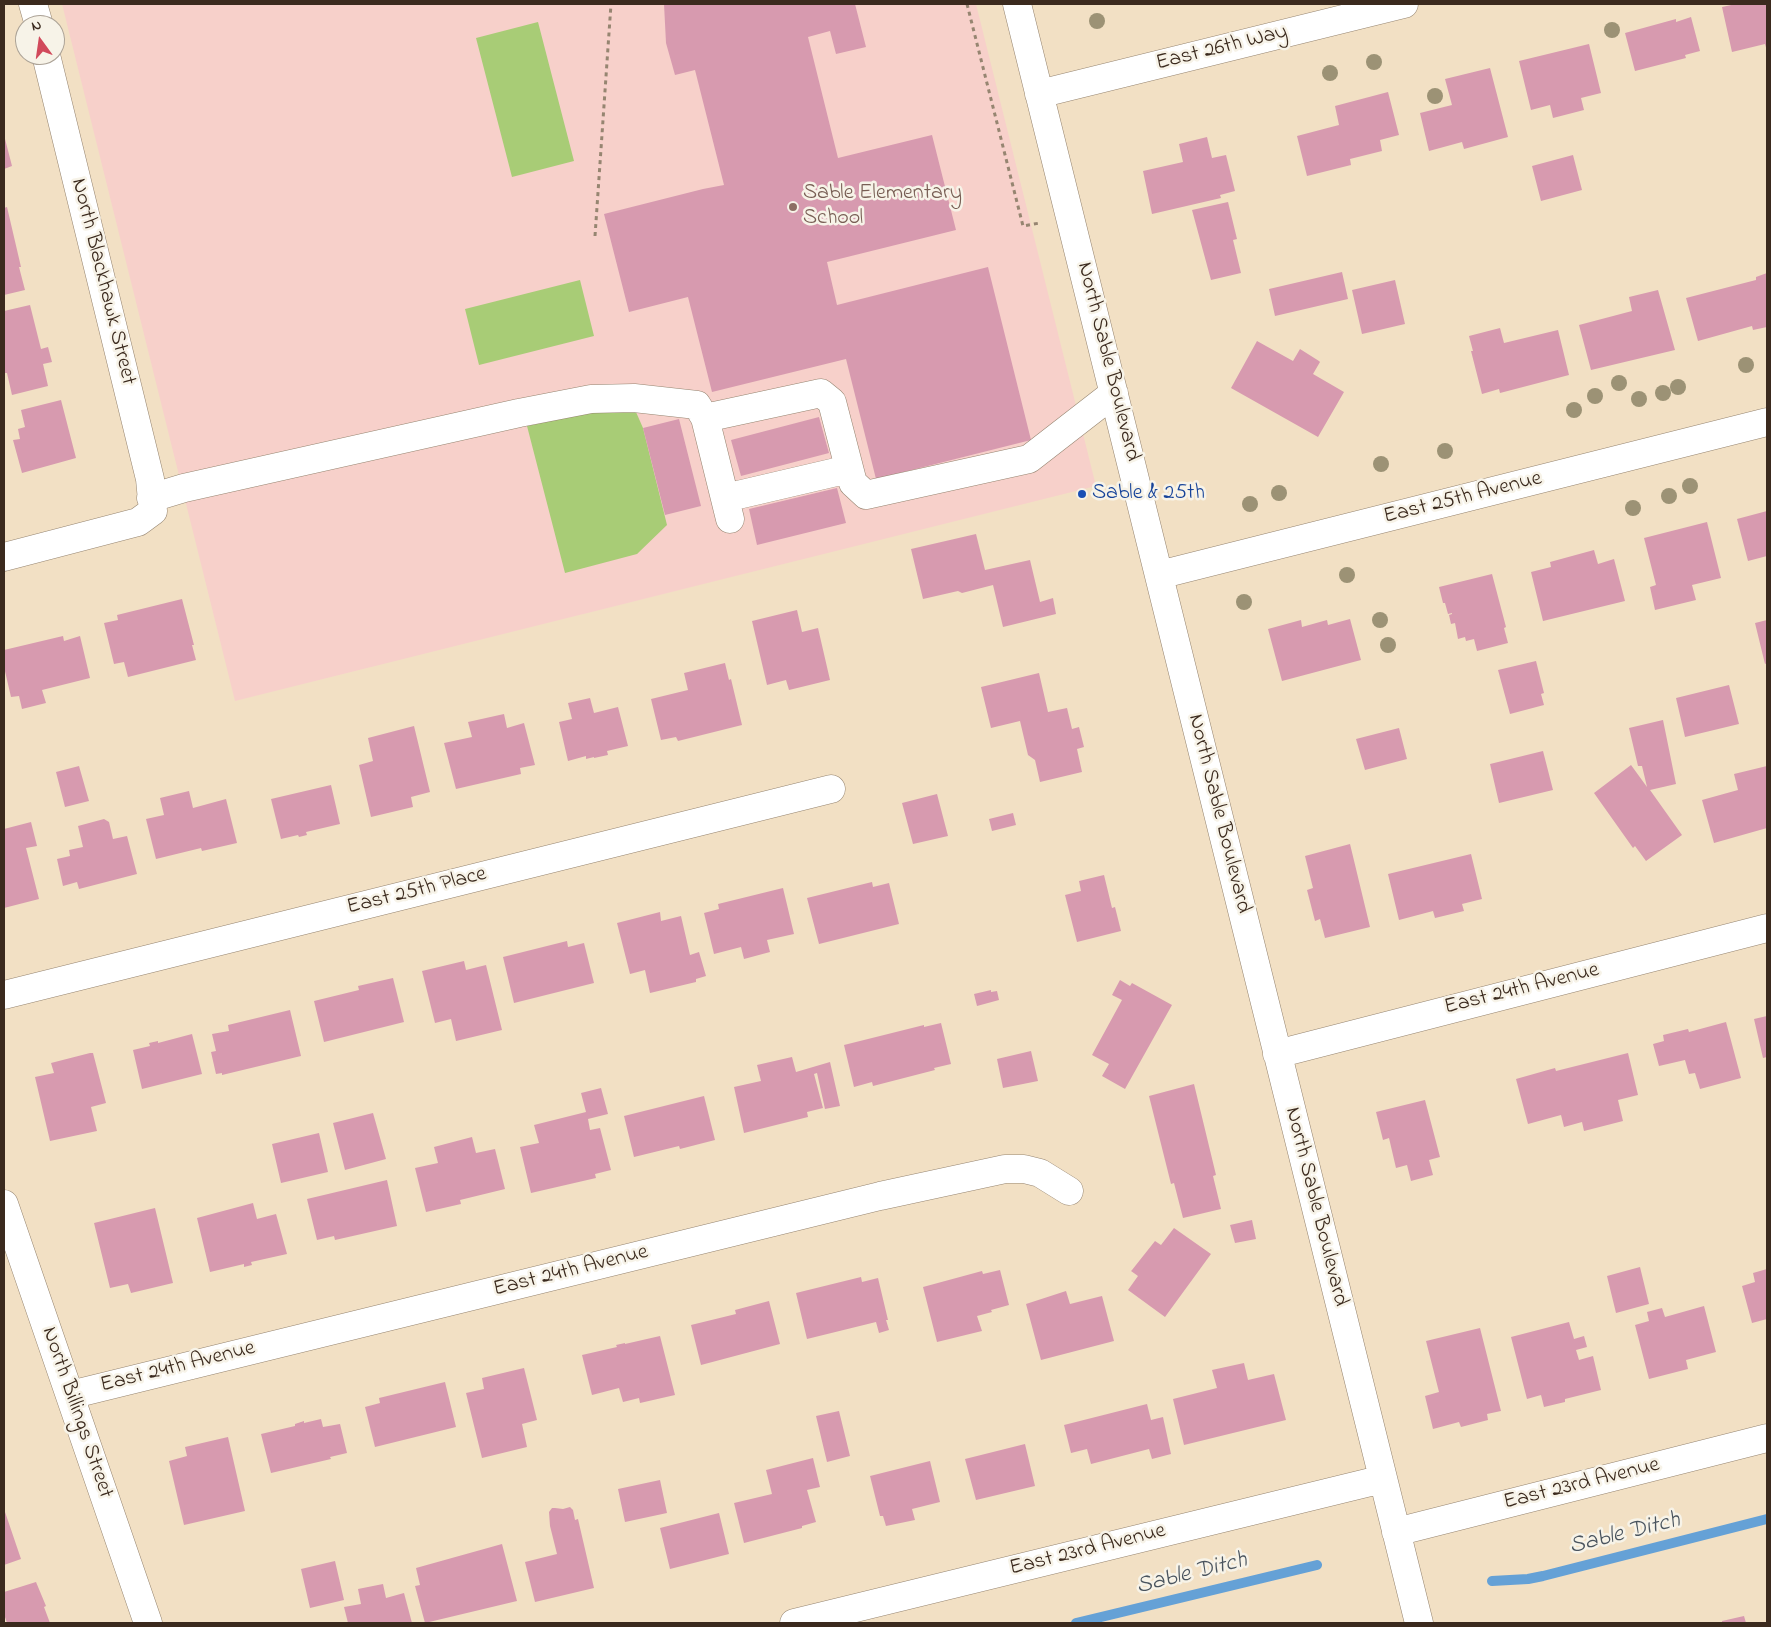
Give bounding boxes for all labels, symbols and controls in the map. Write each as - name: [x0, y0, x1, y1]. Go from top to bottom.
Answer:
- north arrow: [15, 15, 65, 65]
- text: N: [29, 15, 44, 37]
- street label: East 26th Way: [1154, 20, 1290, 78]
- street label: North Blackhawk Street: [64, 176, 140, 388]
- place label: Sable Elementary School: [803, 181, 962, 232]
- marker: Sable Elementary School: [787, 201, 799, 213]
- street label: North Sable Boulevard: [1069, 260, 1145, 464]
- street label: East 25th Avenue: [1381, 467, 1545, 531]
- place label: Sable & 25th: [1092, 481, 1205, 507]
- marker: Sable & 25th: [1076, 488, 1088, 500]
- street label: North Sable Boulevard: [1180, 712, 1256, 916]
- street label: East 25th Place: [345, 862, 489, 922]
- street label: East 24th Avenue: [1442, 958, 1602, 1022]
- street label: North Sable Boulevard: [1277, 1105, 1353, 1309]
- street label: East 24th Avenue: [491, 1240, 651, 1304]
- street label: North Billings Street: [34, 1324, 118, 1502]
- street label: East 24th Avenue: [98, 1336, 258, 1400]
- street label: East 23rd Avenue: [1501, 1453, 1663, 1517]
- water label: Sable Ditch: [1567, 1507, 1683, 1563]
- street label: East 23rd Avenue: [1007, 1519, 1169, 1583]
- water label: Sable Ditch: [1134, 1547, 1250, 1603]

